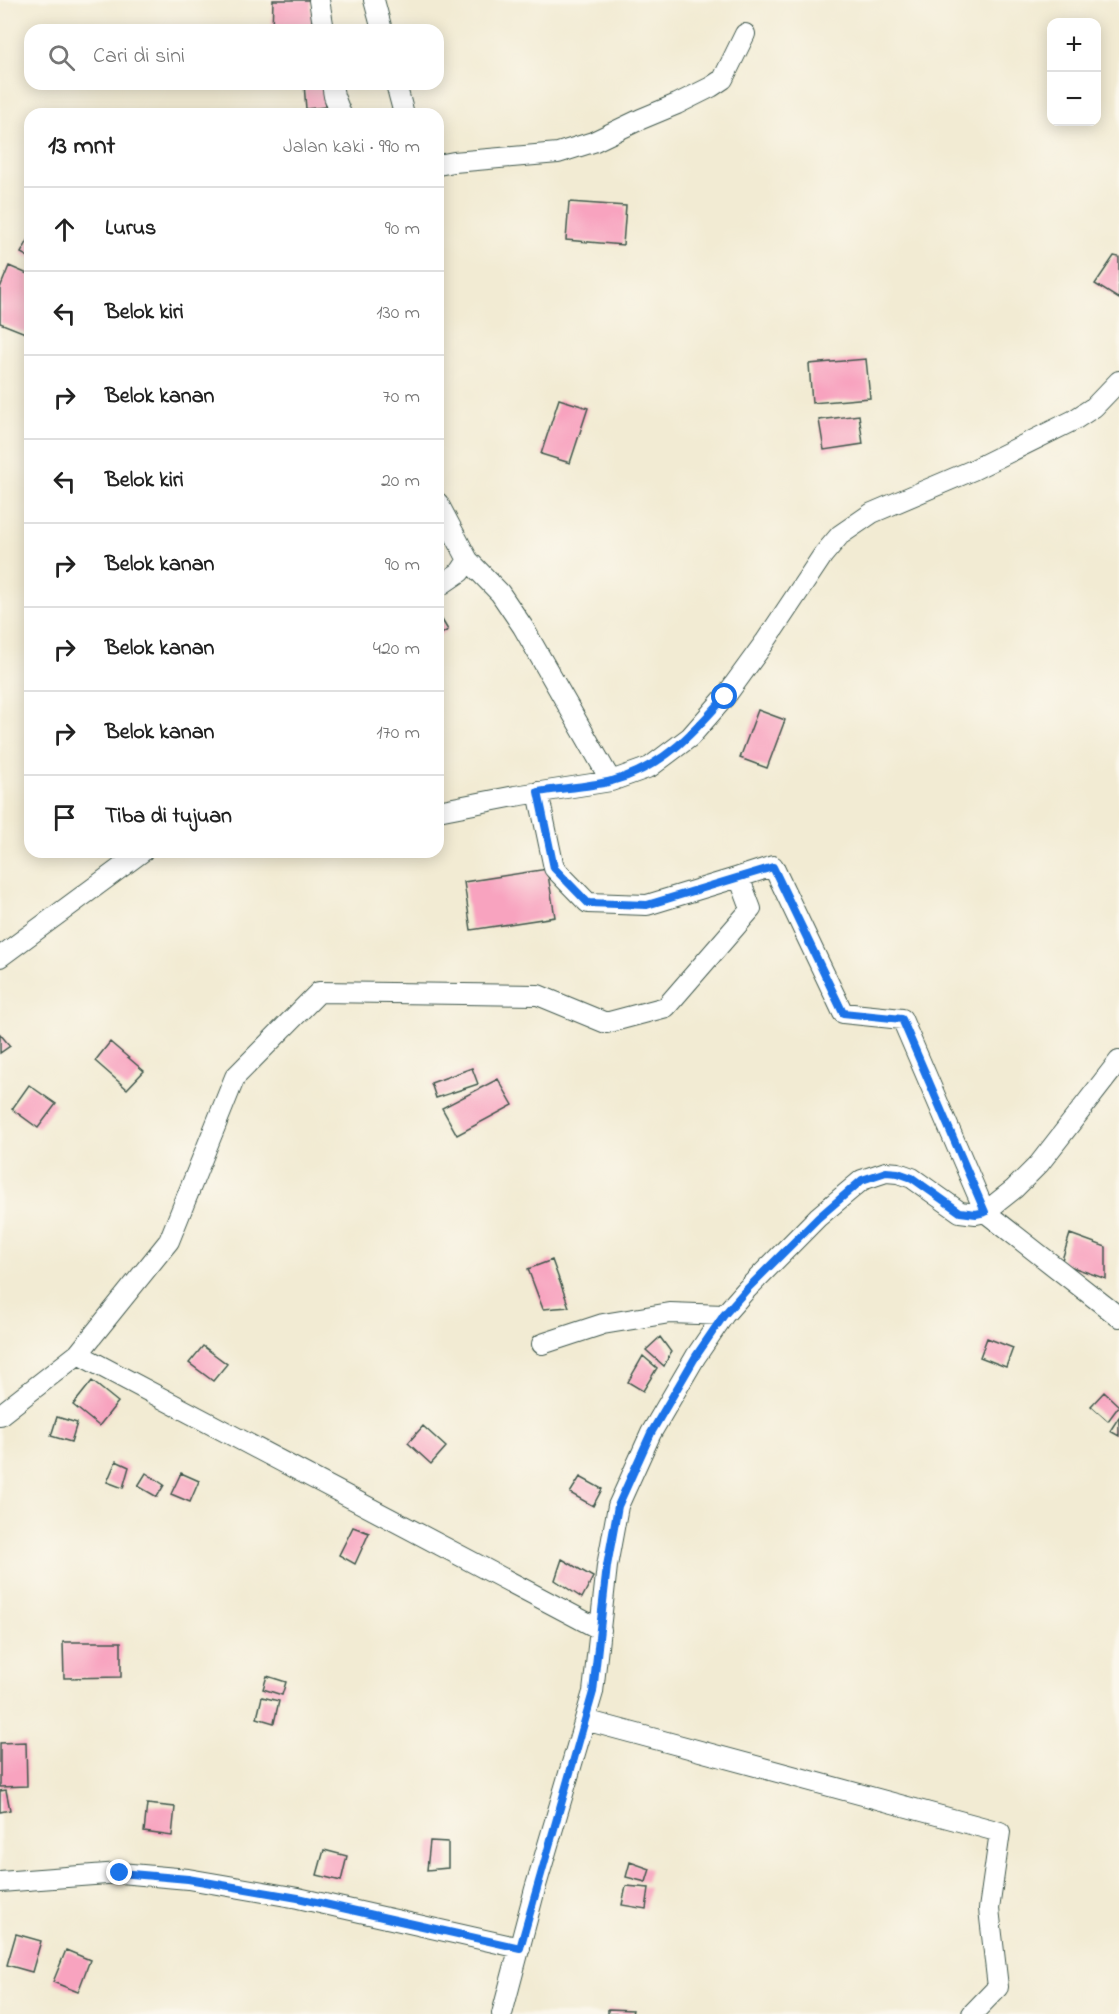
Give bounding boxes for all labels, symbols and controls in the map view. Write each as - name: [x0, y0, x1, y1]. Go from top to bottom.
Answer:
- map controls: [1047, 18, 1101, 126]
- button: +: [1047, 18, 1101, 72]
- search box: [24, 24, 444, 90]
- icon: search: [45, 41, 78, 74]
- text: Cari di sini: [93, 41, 185, 73]
- button: −: [1047, 72, 1101, 126]
- text: 13 mnt: [48, 128, 115, 166]
- text: Jalan kaki · 990 m: [283, 133, 420, 162]
- icon: ahead: [48, 213, 81, 246]
- text: Lurus: [105, 213, 156, 245]
- text: 90 m: [385, 215, 420, 244]
- icon: left: [48, 297, 81, 330]
- text: Belok kiri: [105, 297, 184, 329]
- text: 130 m: [376, 299, 420, 328]
- icon: right: [48, 381, 81, 414]
- text: Belok kanan: [105, 381, 214, 413]
- text: 70 m: [383, 383, 420, 412]
- icon: left: [48, 465, 81, 498]
- text: Belok kiri: [105, 465, 184, 497]
- text: 20 m: [381, 467, 420, 496]
- icon: right: [48, 549, 81, 582]
- text: Belok kanan: [105, 549, 214, 581]
- text: 90 m: [385, 551, 420, 580]
- icon: right: [48, 633, 81, 666]
- text: Belok kanan: [105, 633, 214, 665]
- text: 420 m: [373, 635, 420, 664]
- route start: [711, 683, 737, 709]
- icon: right: [48, 717, 81, 750]
- text: Belok kanan: [105, 717, 214, 749]
- text: 170 m: [376, 719, 420, 748]
- icon: arrive: [48, 801, 81, 834]
- text: Tiba di tujuan: [105, 801, 232, 833]
- route end: [106, 1859, 132, 1885]

